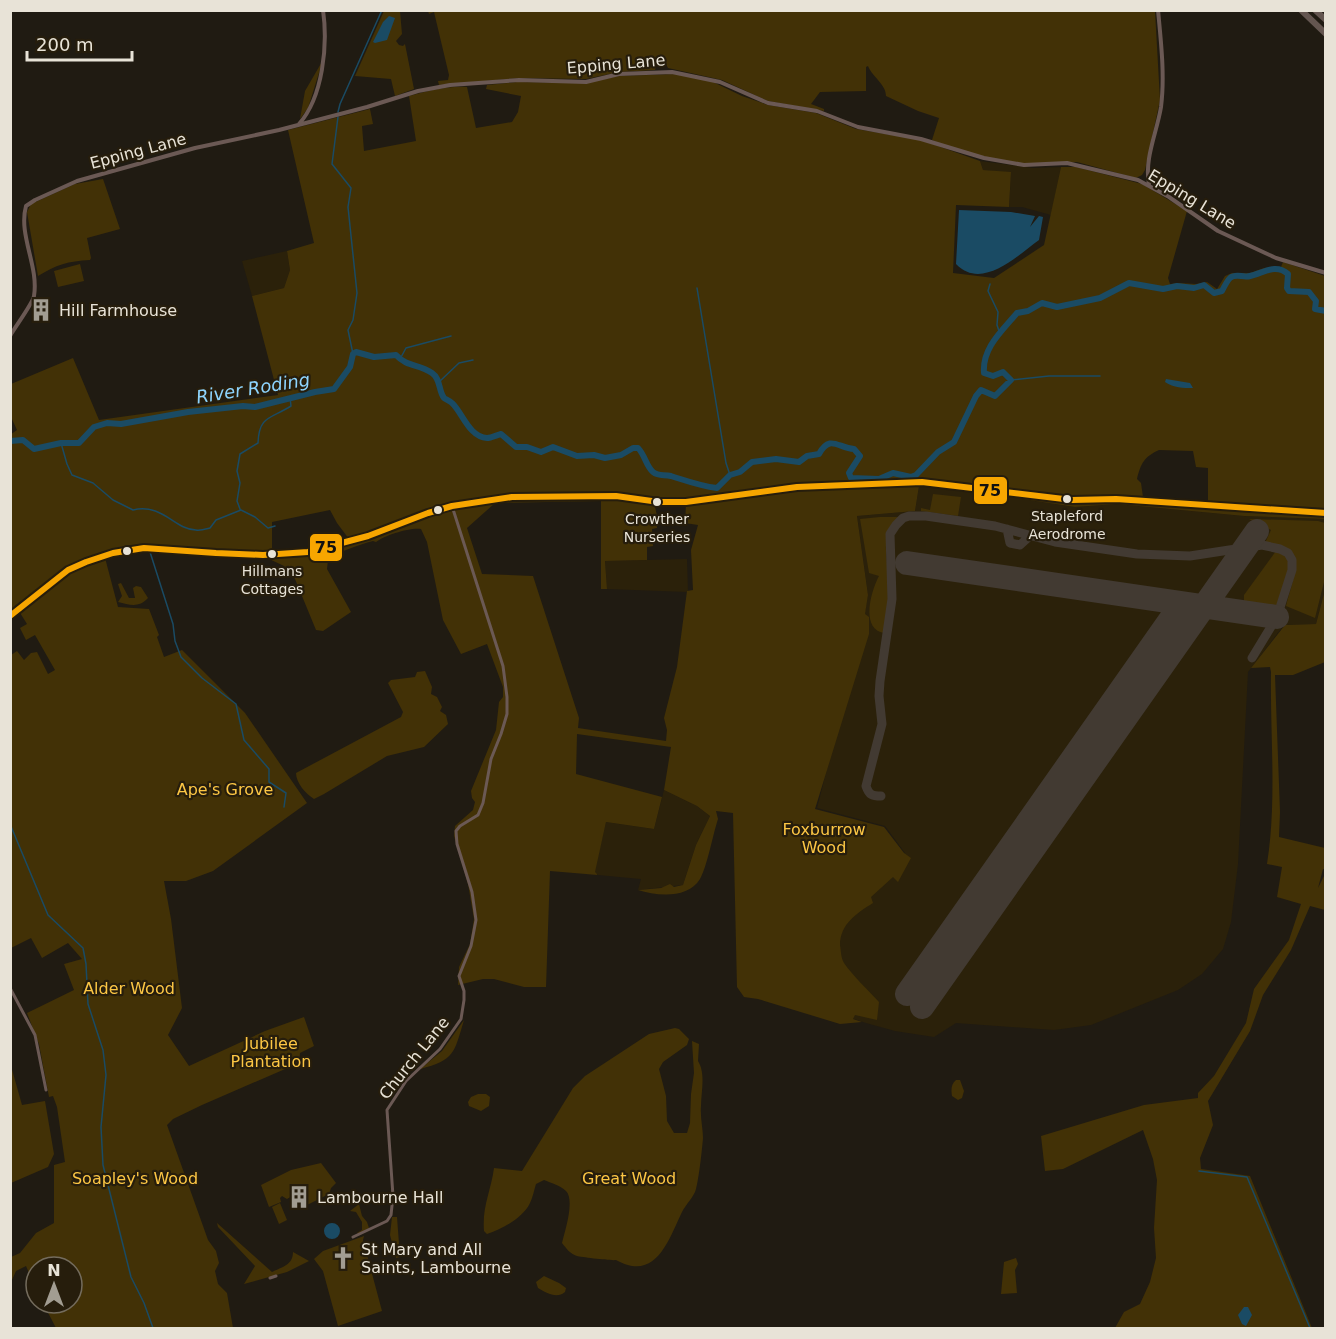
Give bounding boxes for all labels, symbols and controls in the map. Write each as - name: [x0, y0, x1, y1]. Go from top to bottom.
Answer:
- scale bar: [27, 24, 132, 62]
- text: 200 m: [36, 34, 94, 55]
- street label: Epping Lane: [566, 50, 666, 78]
- street label: Epping Lane: [88, 129, 188, 173]
- street label: Epping Lane: [1145, 165, 1239, 233]
- building icon: Hill Farmhouse: [28, 297, 54, 323]
- place label: Hill Farmhouse: [59, 301, 177, 320]
- water label: River Roding: [194, 369, 312, 407]
- line badge: 75: [973, 476, 1008, 505]
- text: 75: [979, 481, 1001, 500]
- marker: Stapleford Aerodrome: [1061, 493, 1073, 505]
- marker: Crowther Nurseries: [651, 496, 663, 508]
- unlabelled marker: [432, 504, 444, 516]
- place label: Stapleford Aerodrome: [1028, 508, 1106, 542]
- place label: Crowther Nurseries: [624, 511, 690, 545]
- line badge: 75: [309, 533, 343, 562]
- text: 75: [315, 538, 337, 557]
- unlabelled marker: [121, 545, 133, 557]
- marker: Hillmans Cottages: [266, 548, 278, 560]
- place label: Hillmans Cottages: [241, 563, 303, 597]
- park label: Ape's Grove: [177, 780, 273, 799]
- park label: Foxburrow Wood: [782, 820, 866, 857]
- park label: Alder Wood: [83, 979, 175, 998]
- street label: Church Lane: [375, 1013, 453, 1103]
- park label: Jubilee Plantation: [231, 1034, 311, 1071]
- park label: Soapley's Wood: [72, 1169, 198, 1188]
- park label: Great Wood: [582, 1169, 676, 1188]
- building icon: Lambourne Hall: [286, 1184, 312, 1210]
- place label: Lambourne Hall: [317, 1188, 443, 1207]
- place label: St Mary and All Saints, Lambourne: [361, 1240, 511, 1277]
- church icon: St Mary and All Saints, Lambourne: [330, 1245, 356, 1271]
- north arrow: [24, 1255, 84, 1315]
- text: N: [47, 1261, 61, 1280]

